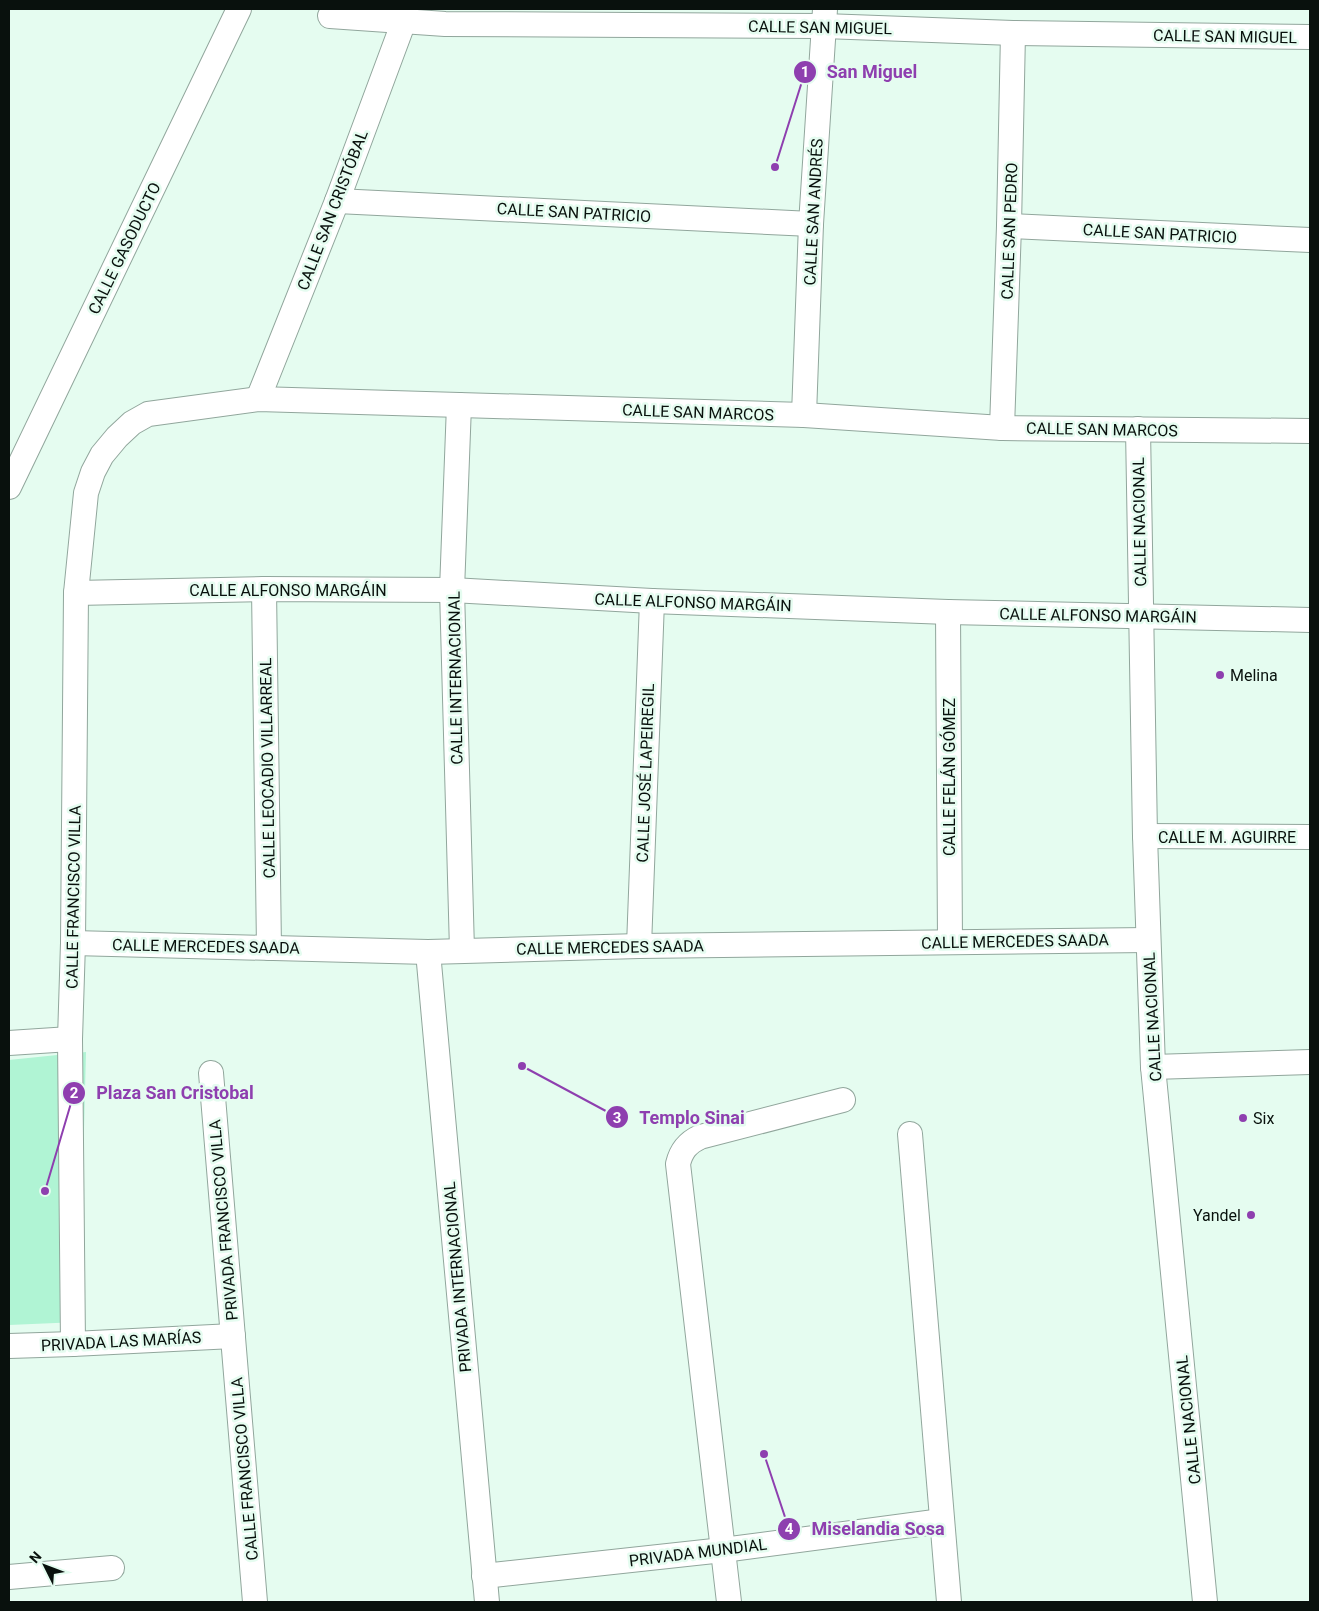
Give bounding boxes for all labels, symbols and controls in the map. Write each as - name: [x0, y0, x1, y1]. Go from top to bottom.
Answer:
- street label: CALLE SAN MIGUEL: [748, 17, 892, 38]
- street label: CALLE SAN MIGUEL: [1153, 26, 1297, 47]
- callout: San Miguel: [792, 56, 928, 89]
- text: San Miguel: [827, 61, 917, 82]
- text: 1: [801, 63, 809, 81]
- street label: CALLE SAN CRISTÓBAL: [292, 127, 372, 293]
- street label: CALLE SAN ANDRÉS: [800, 138, 827, 286]
- street label: CALLE SAN PEDRO: [998, 162, 1021, 300]
- street label: CALLE GASODUCTO: [84, 179, 165, 317]
- street label: CALLE SAN PATRICIO: [496, 199, 652, 226]
- street label: CALLE SAN PATRICIO: [1082, 220, 1238, 247]
- street label: CALLE SAN MARCOS: [622, 400, 774, 425]
- street label: CALLE SAN MARCOS: [1026, 419, 1178, 440]
- street label: CALLE NACIONAL: [1129, 457, 1150, 587]
- street label: CALLE ALFONSO MARGÁIN: [189, 581, 387, 600]
- street label: CALLE ALFONSO MARGÁIN: [594, 590, 792, 615]
- street label: CALLE INTERNACIONAL: [444, 591, 467, 765]
- street label: CALLE ALFONSO MARGÁIN: [999, 604, 1197, 627]
- street label: CALLE LEOCADIO VILLARREAL: [256, 657, 279, 879]
- place label: Melina: [1230, 666, 1278, 685]
- marker: Melina: [1214, 669, 1226, 681]
- street label: CALLE JOSÉ LAPEIREGIL: [633, 683, 658, 863]
- street label: CALLE FELÁN GÓMEZ: [939, 698, 959, 856]
- street label: CALLE FRANCISCO VILLA: [62, 804, 85, 989]
- street label: CALLE M. AGUIRRE: [1158, 828, 1296, 847]
- street label: CALLE MERCEDES SAADA: [921, 930, 1110, 953]
- street label: CALLE MERCEDES SAADA: [112, 935, 301, 958]
- street label: CALLE MERCEDES SAADA: [516, 936, 705, 959]
- street label: CALLE NACIONAL: [1140, 951, 1165, 1082]
- callout: Plaza San Cristobal: [62, 1076, 264, 1109]
- text: Plaza San Cristobal: [96, 1082, 254, 1103]
- text: 2: [70, 1084, 79, 1102]
- callout: Templo Sinai: [605, 1101, 755, 1134]
- text: Templo Sinai: [639, 1107, 745, 1128]
- text: 3: [613, 1109, 621, 1127]
- place label: Six: [1253, 1109, 1274, 1128]
- marker: Six: [1237, 1112, 1249, 1124]
- street label: PRIVADA FRANCISCO VILLA: [205, 1118, 242, 1321]
- street label: PRIVADA INTERNACIONAL: [440, 1180, 475, 1373]
- place label: Yandel: [1193, 1206, 1241, 1225]
- marker: Yandel: [1245, 1209, 1257, 1221]
- street label: PRIVADA LAS MARÍAS: [40, 1328, 202, 1355]
- street label: CALLE NACIONAL: [1172, 1354, 1205, 1485]
- street label: CALLE FRANCISCO VILLA: [227, 1376, 262, 1561]
- callout: Miselandia Sosa: [776, 1512, 954, 1545]
- text: Miselandia Sosa: [811, 1518, 945, 1539]
- text: 4: [785, 1520, 794, 1538]
- street label: PRIVADA MUNDIAL: [628, 1535, 769, 1570]
- north arrow: [20, 1541, 70, 1591]
- text: N: [26, 1548, 45, 1566]

